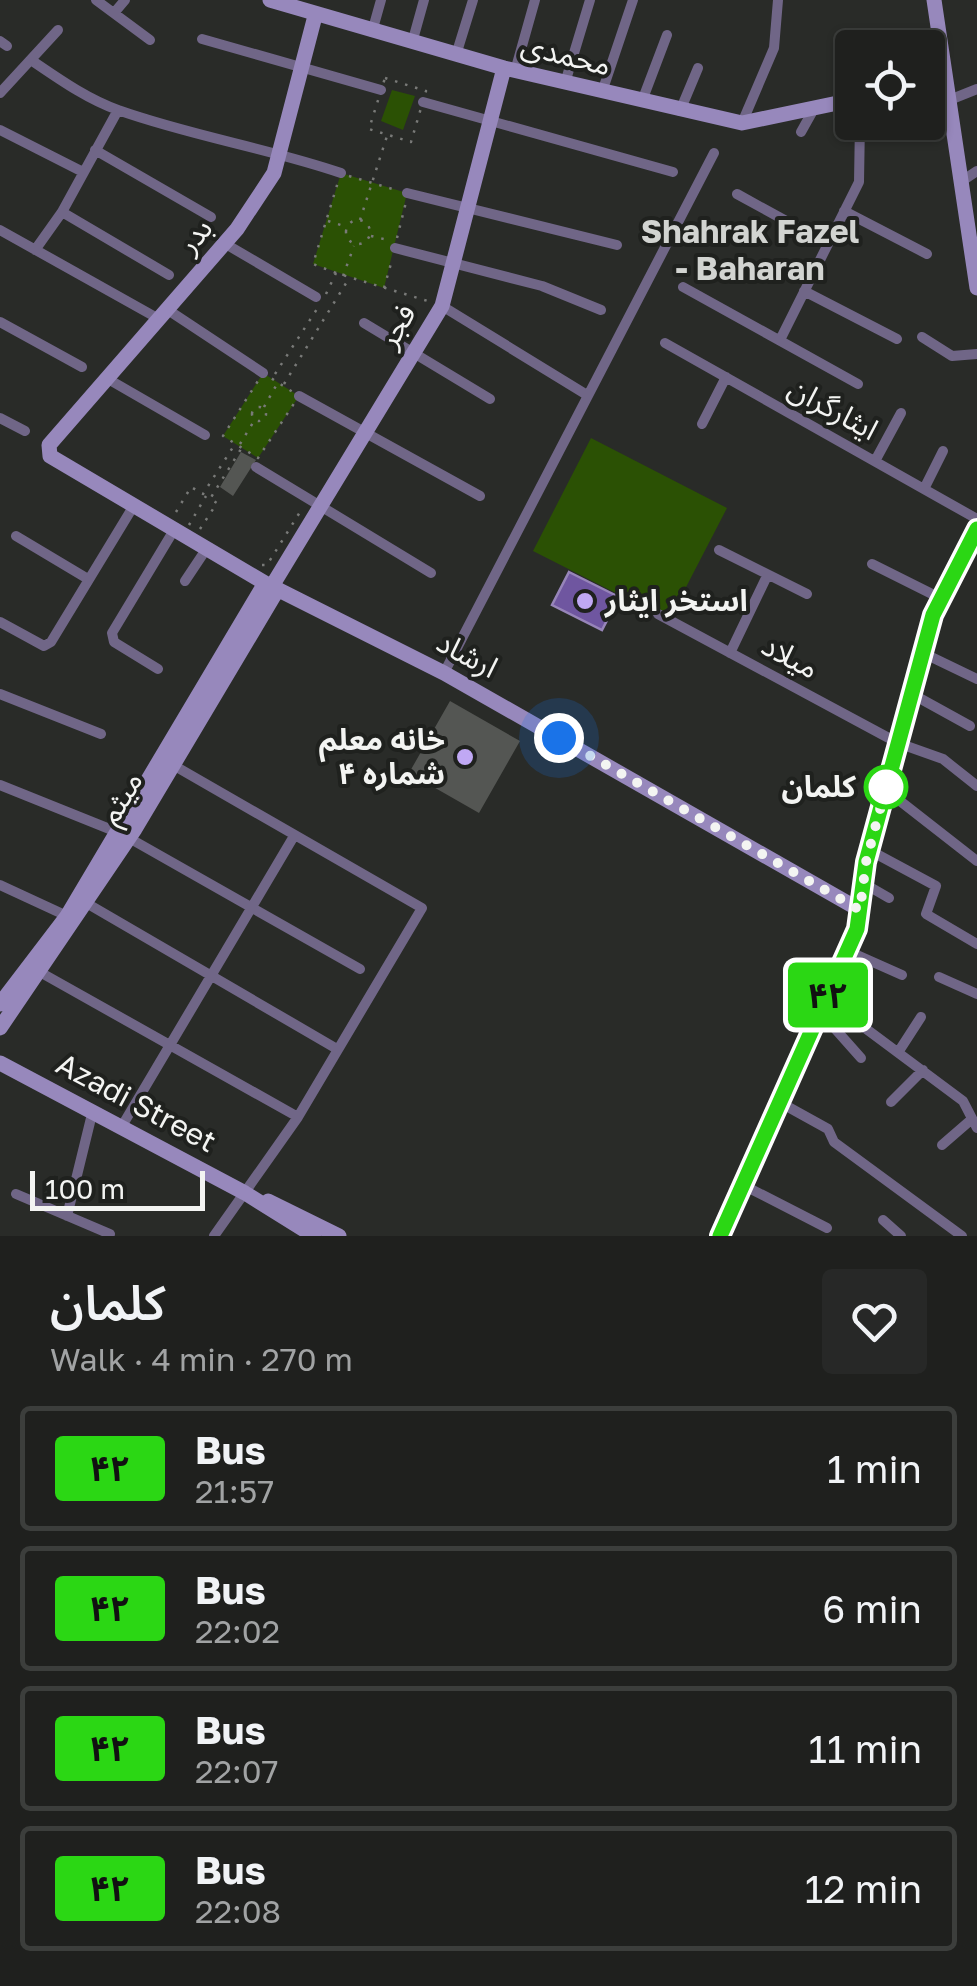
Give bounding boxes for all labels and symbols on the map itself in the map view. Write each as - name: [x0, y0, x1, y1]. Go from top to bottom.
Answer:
- street label: محمدی: [518, 26, 615, 82]
- street label: بدر: [169, 210, 219, 261]
- district label: Shahrak Fazel - Baharan: [641, 212, 860, 287]
- street label: فجر: [369, 297, 423, 355]
- street label: ایثارگران: [782, 369, 885, 447]
- place label: استخر ایثار: [603, 582, 748, 618]
- marker: استخر ایثار: [574, 590, 596, 612]
- street label: ارشاد: [431, 623, 504, 685]
- street label: میلاد: [756, 626, 825, 686]
- your location: [534, 713, 584, 763]
- place label: خانه معلم شماره ۴: [319, 721, 445, 791]
- marker: خانه معلم شماره ۴: [454, 746, 476, 768]
- street label: میثم: [91, 765, 155, 833]
- marker: کلمان: [865, 766, 907, 808]
- place label: کلمان: [782, 768, 856, 804]
- line badge: ۴۲: [783, 962, 873, 1028]
- street label: Azadi Street: [51, 1045, 222, 1159]
- scale bar: [30, 1166, 205, 1210]

